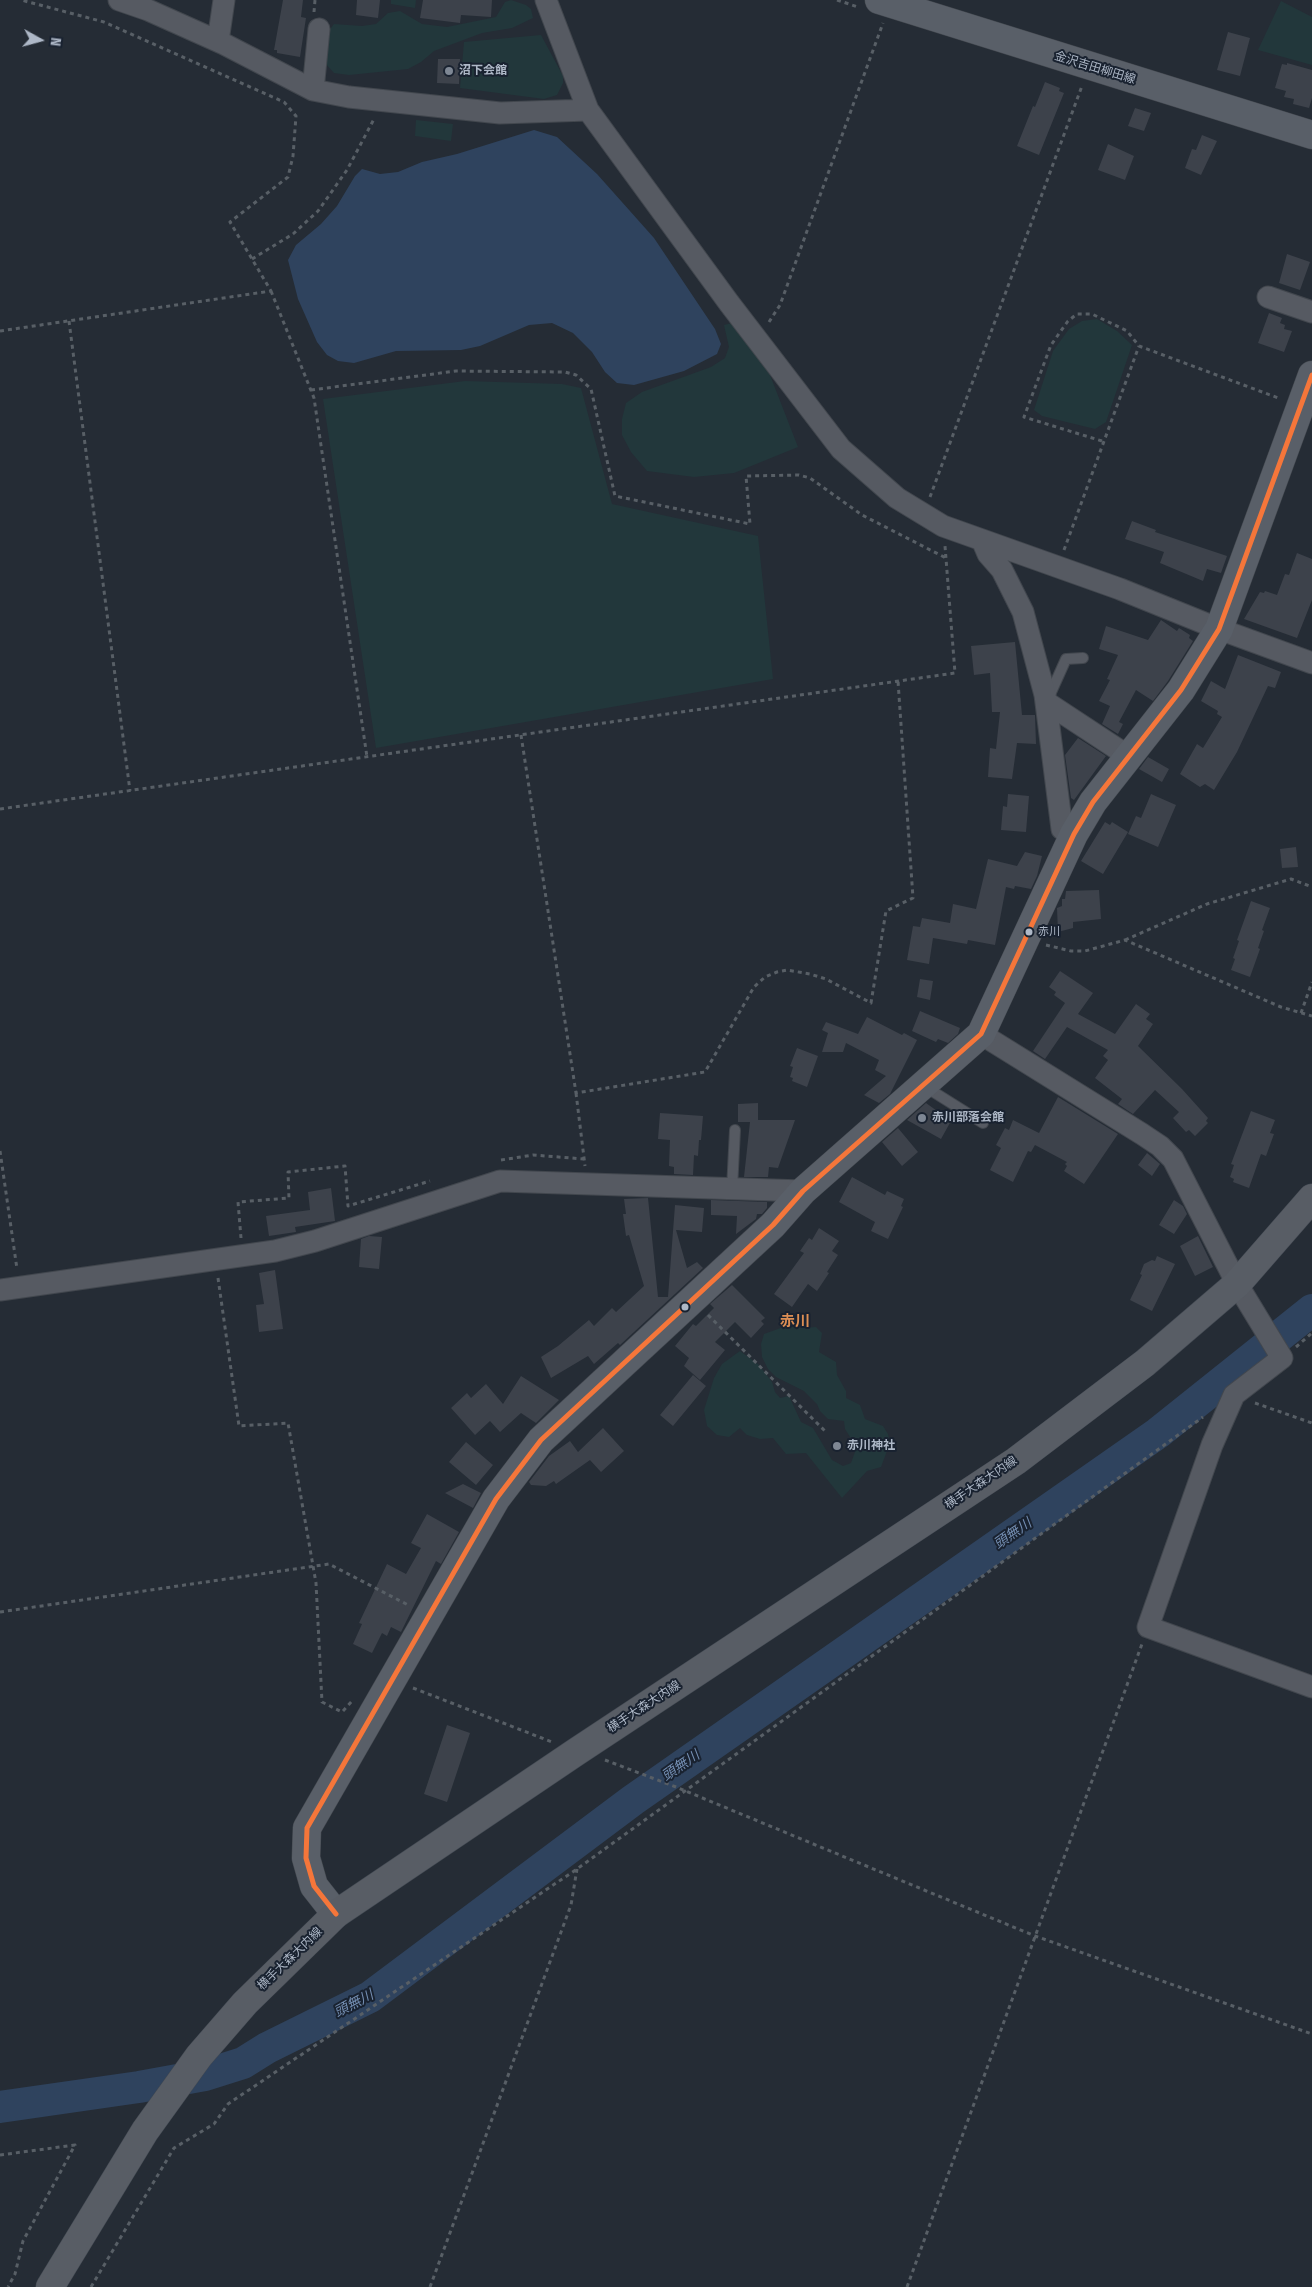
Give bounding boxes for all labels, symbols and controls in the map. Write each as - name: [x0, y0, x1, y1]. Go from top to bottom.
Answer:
- north arrow: [15, 15, 65, 65]
- text: N: [46, 37, 64, 47]
- street label: 金沢吉田柳田線: [1053, 49, 1137, 87]
- place label: 沼下会館: [459, 64, 507, 78]
- marker: 沼下会館: [443, 65, 455, 77]
- place label: 赤川: [1038, 925, 1060, 939]
- marker: 赤川: [1024, 927, 1034, 937]
- place label: 赤川部落会館: [932, 1111, 1004, 1125]
- marker: 赤川部落会館: [916, 1112, 928, 1124]
- unlabelled marker: [680, 1302, 690, 1312]
- district label: 赤川: [780, 1313, 810, 1331]
- place label: 赤川神社: [847, 1439, 895, 1453]
- marker: 赤川神社: [831, 1440, 843, 1452]
- street label: 横手大森大内線: [942, 1454, 1020, 1512]
- water label: 頭無川: [991, 1515, 1035, 1553]
- street label: 横手大森大内線: [605, 1678, 683, 1736]
- water label: 頭無川: [659, 1747, 703, 1785]
- street label: 横手大森大内線: [255, 1925, 325, 1993]
- water label: 頭無川: [332, 1987, 376, 2021]

